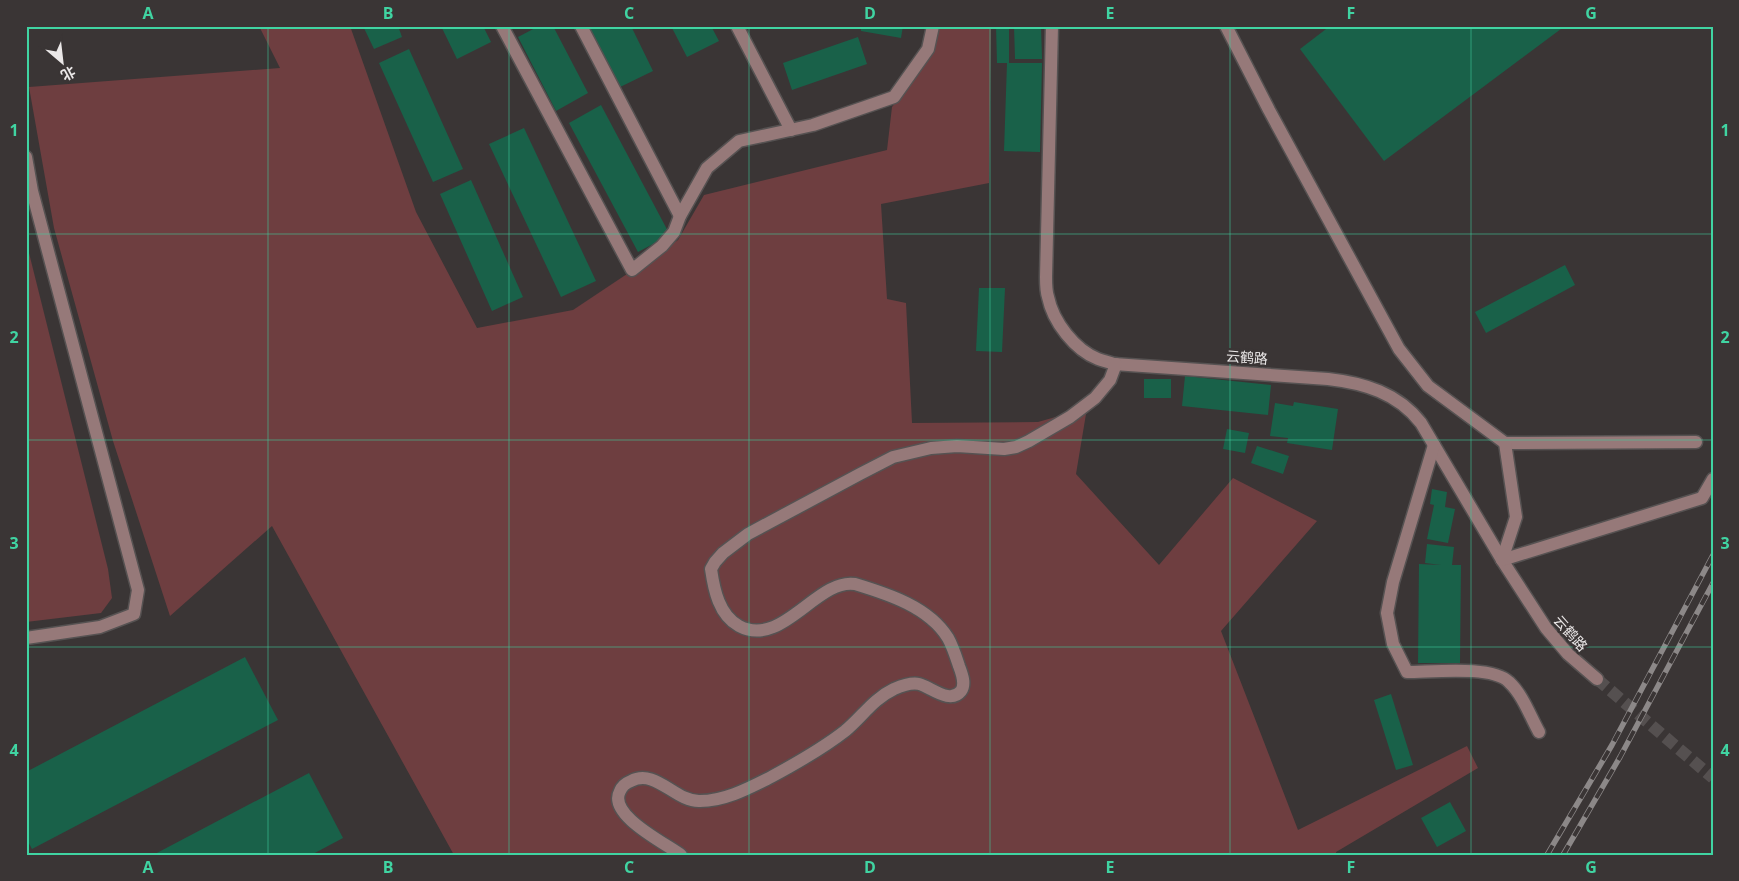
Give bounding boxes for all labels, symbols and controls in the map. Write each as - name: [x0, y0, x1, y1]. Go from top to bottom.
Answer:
- text: A: [142, 2, 154, 24]
- text: B: [383, 2, 393, 24]
- text: C: [624, 2, 634, 24]
- text: D: [864, 2, 876, 24]
- text: E: [1106, 2, 1115, 24]
- text: F: [1347, 2, 1355, 24]
- text: G: [1585, 2, 1597, 24]
- north arrow: [38, 38, 88, 88]
- text: 北: [58, 62, 79, 86]
- text: 1: [9, 119, 19, 141]
- text: 1: [1720, 119, 1730, 141]
- text: 2: [9, 326, 19, 348]
- text: 2: [1720, 326, 1730, 348]
- street label: 云鹤路: [1225, 346, 1269, 368]
- text: 3: [9, 532, 19, 554]
- text: 3: [1720, 532, 1730, 554]
- street label: 云鹤路: [1550, 611, 1592, 655]
- text: 4: [9, 739, 19, 761]
- text: 4: [1720, 739, 1730, 761]
- text: A: [142, 856, 154, 878]
- text: B: [383, 856, 393, 878]
- text: C: [624, 856, 634, 878]
- text: D: [864, 856, 876, 878]
- text: E: [1106, 856, 1115, 878]
- text: F: [1347, 856, 1355, 878]
- text: G: [1585, 856, 1597, 878]

